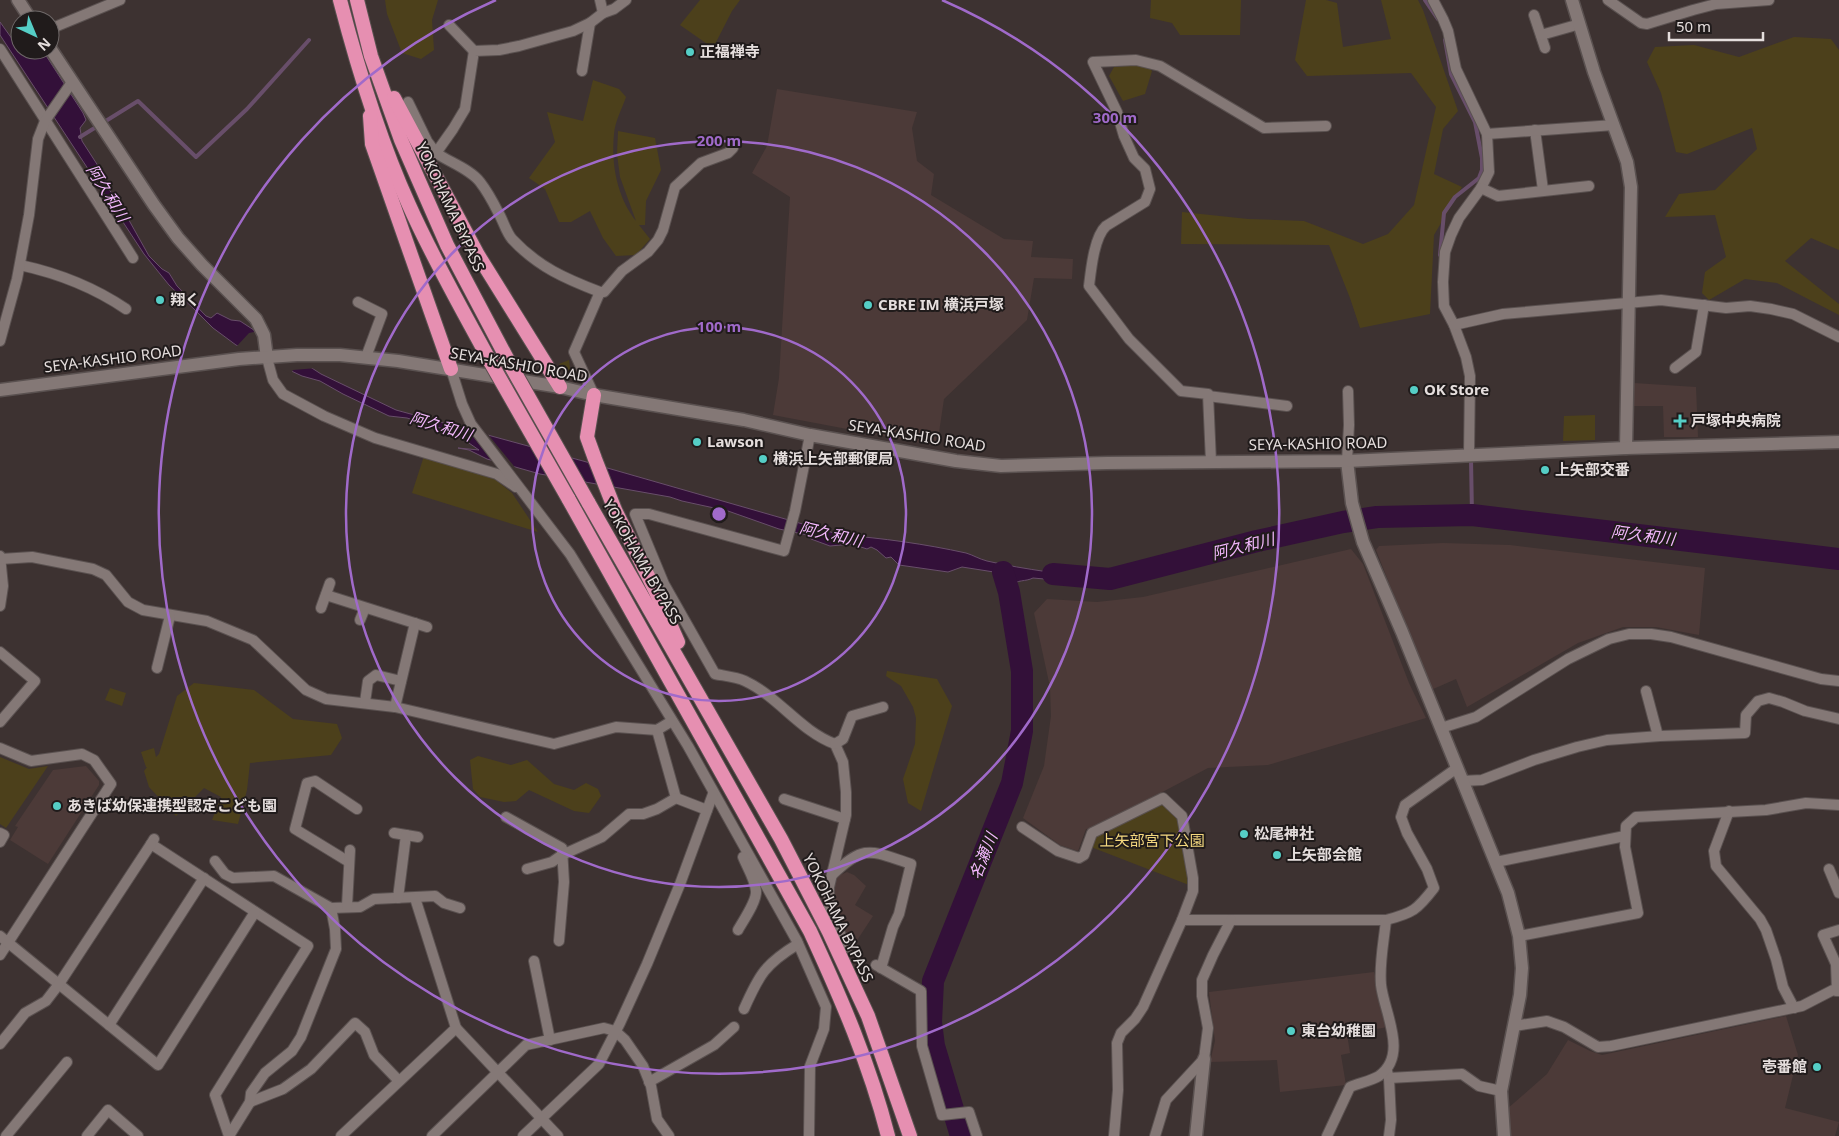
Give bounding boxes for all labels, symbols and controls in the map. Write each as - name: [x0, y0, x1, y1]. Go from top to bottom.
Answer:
- north arrow: [10, 10, 60, 60]
- scale bar: [1669, 10, 1763, 42]
- text: 50 m: [1676, 16, 1711, 36]
- text: N: [34, 34, 55, 56]
- place label: 正福禅寺: [700, 41, 760, 61]
- marker: 正福禅寺: [684, 46, 696, 58]
- text: 300 m: [1093, 107, 1137, 127]
- text: 200 m: [697, 130, 741, 150]
- street label: YOKOHAMA BYPASS: [412, 138, 490, 275]
- water label: 阿久和川: [82, 160, 135, 228]
- place label: 翔く: [170, 289, 200, 309]
- marker: 翔く: [154, 294, 166, 306]
- place label: CBRE IM 横浜戸塚: [878, 294, 1004, 314]
- marker: CBRE IM 横浜戸塚: [862, 299, 874, 311]
- text: 100 m: [697, 316, 741, 336]
- street label: SEYA-KASHIO ROAD: [43, 340, 183, 376]
- street label: SEYA-KASHIO ROAD: [449, 342, 589, 386]
- place label: OK Store: [1424, 379, 1489, 399]
- marker: OK Store: [1408, 384, 1420, 396]
- water label: 阿久和川: [407, 406, 477, 446]
- place label: 戸塚中央病院: [1691, 410, 1781, 430]
- street label: SEYA-KASHIO ROAD: [847, 414, 987, 456]
- marker: 戸塚中央病院: [1673, 414, 1687, 428]
- place label: Lawson: [707, 431, 764, 451]
- street label: SEYA-KASHIO ROAD: [1248, 432, 1388, 454]
- marker: Lawson: [691, 436, 703, 448]
- place label: 横浜上矢部郵便局: [773, 448, 893, 468]
- marker: 横浜上矢部郵便局: [757, 453, 769, 465]
- place label: 上矢部交番: [1555, 459, 1630, 479]
- marker: 上矢部交番: [1539, 464, 1551, 476]
- street label: YOKOHAMA BYPASS: [599, 495, 687, 628]
- centre of rings: [710, 505, 728, 523]
- water label: 阿久和川: [797, 516, 867, 552]
- water label: 阿久和川: [1610, 520, 1678, 550]
- water label: 阿久和川: [1209, 527, 1279, 564]
- place label: あきば幼保連携型認定こども園: [67, 795, 277, 815]
- marker: あきば幼保連携型認定こども園: [51, 800, 63, 812]
- place label: 松尾神社: [1254, 823, 1314, 843]
- water label: 名瀬川: [964, 828, 1003, 882]
- marker: 松尾神社: [1238, 828, 1250, 840]
- park label: 上矢部宮下公園: [1099, 830, 1205, 850]
- place label: 上矢部会館: [1287, 844, 1362, 864]
- marker: 上矢部会館: [1271, 849, 1283, 861]
- street label: YOKOHAMA BYPASS: [799, 850, 879, 985]
- place label: 東台幼稚園: [1301, 1020, 1376, 1040]
- marker: 東台幼稚園: [1285, 1025, 1297, 1037]
- place label: 壱番館: [1762, 1056, 1807, 1076]
- marker: 壱番館: [1811, 1061, 1823, 1073]

